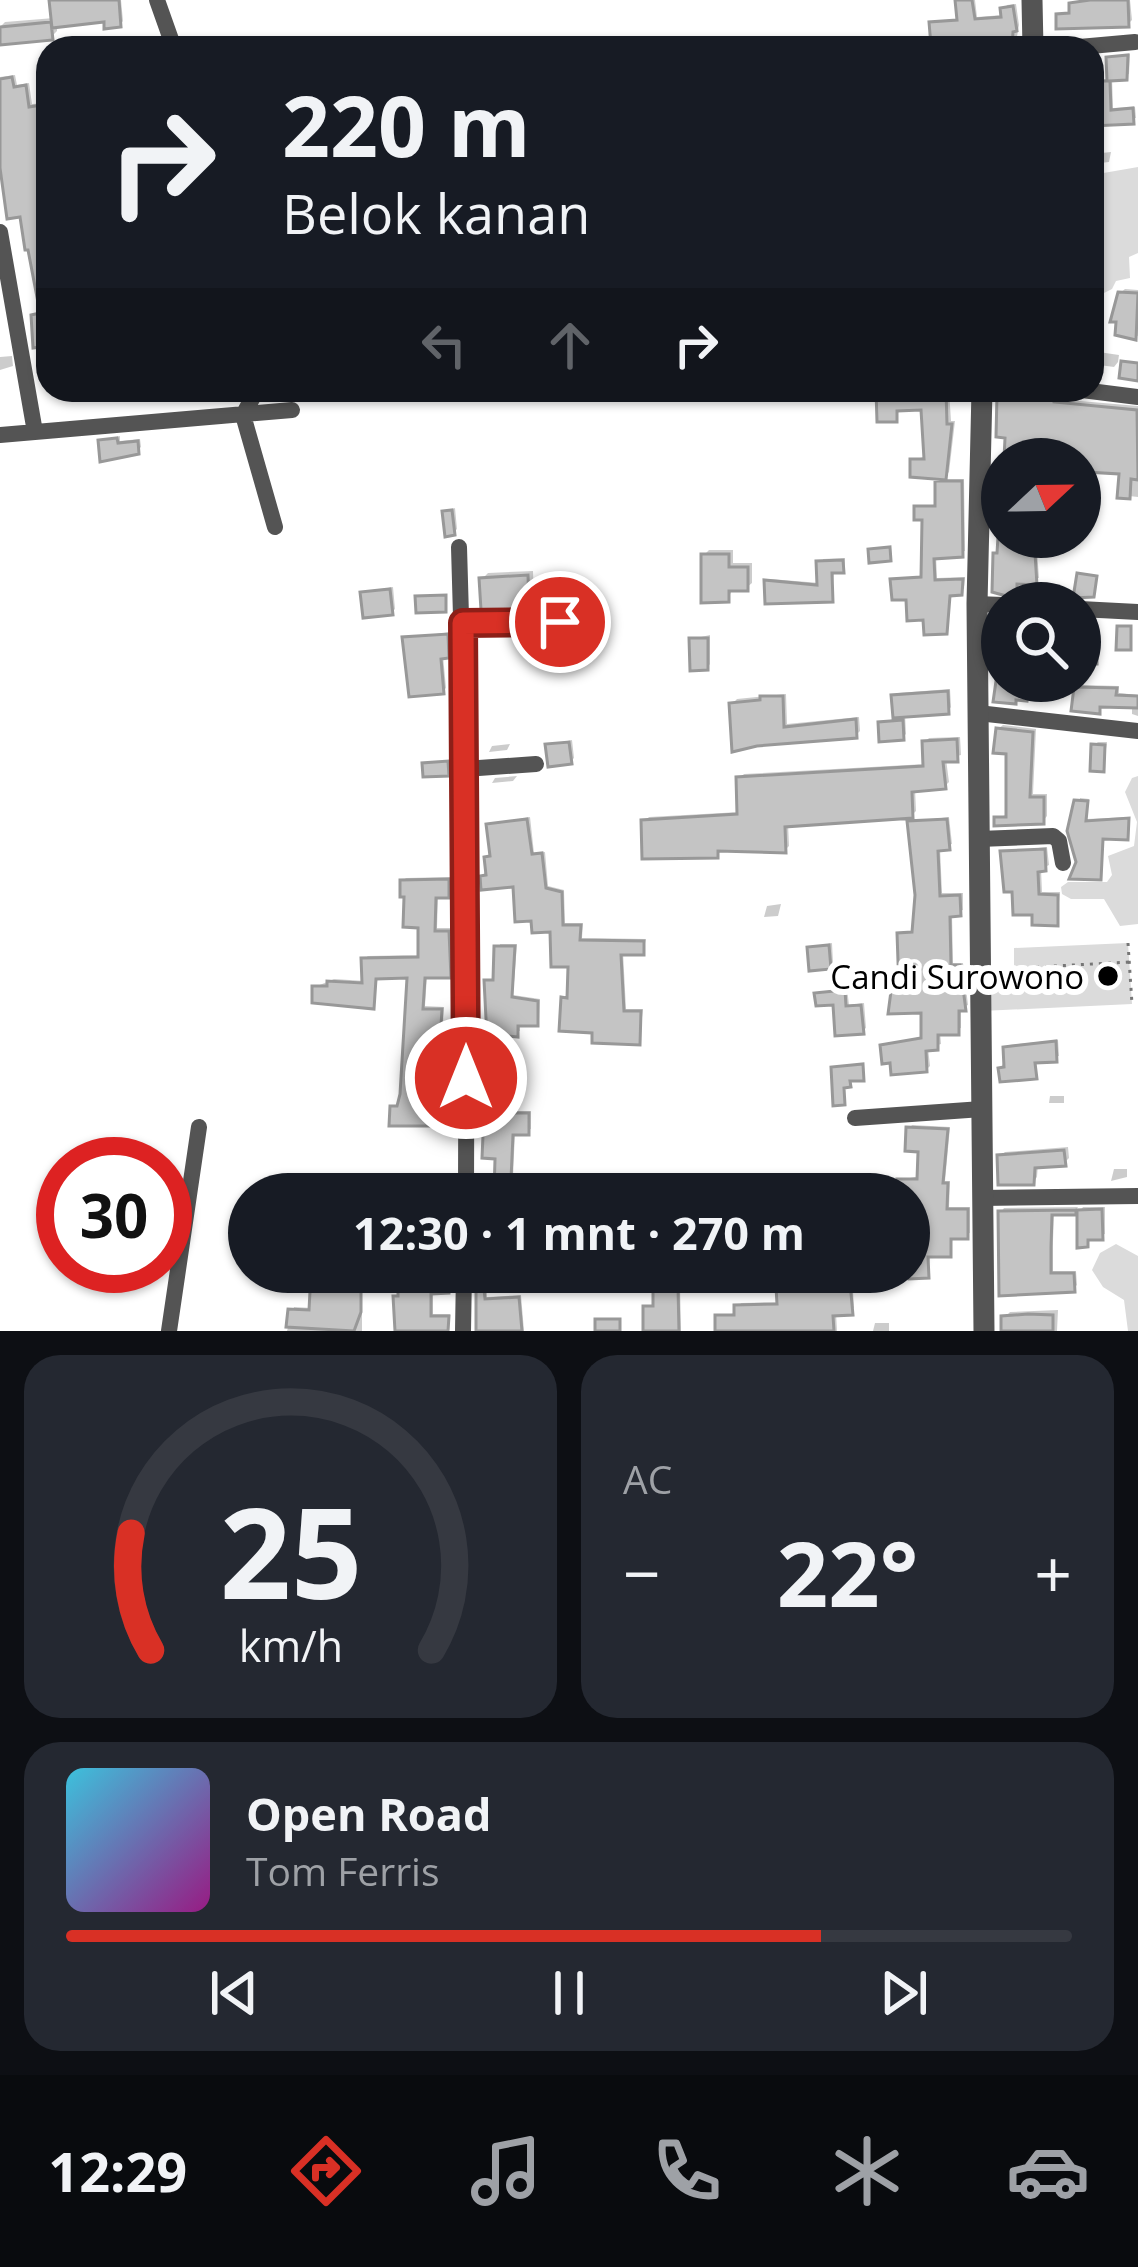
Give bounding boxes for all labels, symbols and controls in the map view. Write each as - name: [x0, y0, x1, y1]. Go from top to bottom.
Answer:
- text: 220 m: [282, 67, 530, 182]
- icon: right: [84, 84, 240, 240]
- text: Belok kanan: [282, 176, 590, 250]
- icon: left: [411, 312, 477, 378]
- icon: ahead: [537, 312, 603, 378]
- icon: right: [663, 312, 729, 378]
- north arrow: [981, 438, 1101, 558]
- map controls: [981, 438, 1101, 702]
- pin: [509, 571, 611, 673]
- button: search: [981, 582, 1101, 702]
- icon: arrive: [527, 589, 593, 655]
- place label: Candi Surowono: [830, 954, 1084, 999]
- marker: Candi Surowono: [1095, 963, 1121, 989]
- position arrow: [403, 1015, 529, 1141]
- speed limit sign: 30: [36, 1137, 192, 1293]
- text: 12:30 · 1 mnt · 270 m: [353, 1202, 805, 1263]
- text: AC: [623, 1452, 672, 1505]
- text: 25: [219, 1466, 362, 1636]
- text: 22°: [777, 1511, 918, 1633]
- text: −: [623, 1527, 661, 1617]
- text: +: [1034, 1527, 1072, 1617]
- text: km/h: [238, 1615, 343, 1674]
- text: Open Road: [246, 1783, 491, 1844]
- text: Tom Ferris: [246, 1844, 440, 1897]
- icon: previous: [201, 1960, 267, 2026]
- icon: pause: [536, 1960, 602, 2026]
- icon: next: [871, 1960, 937, 2026]
- icon: directions: [284, 2129, 368, 2213]
- icon: music: [464, 2129, 548, 2213]
- icon: phone: [645, 2129, 729, 2213]
- icon: climate: [825, 2129, 909, 2213]
- icon: car: [1006, 2129, 1090, 2213]
- text: 12:29: [48, 2134, 187, 2208]

